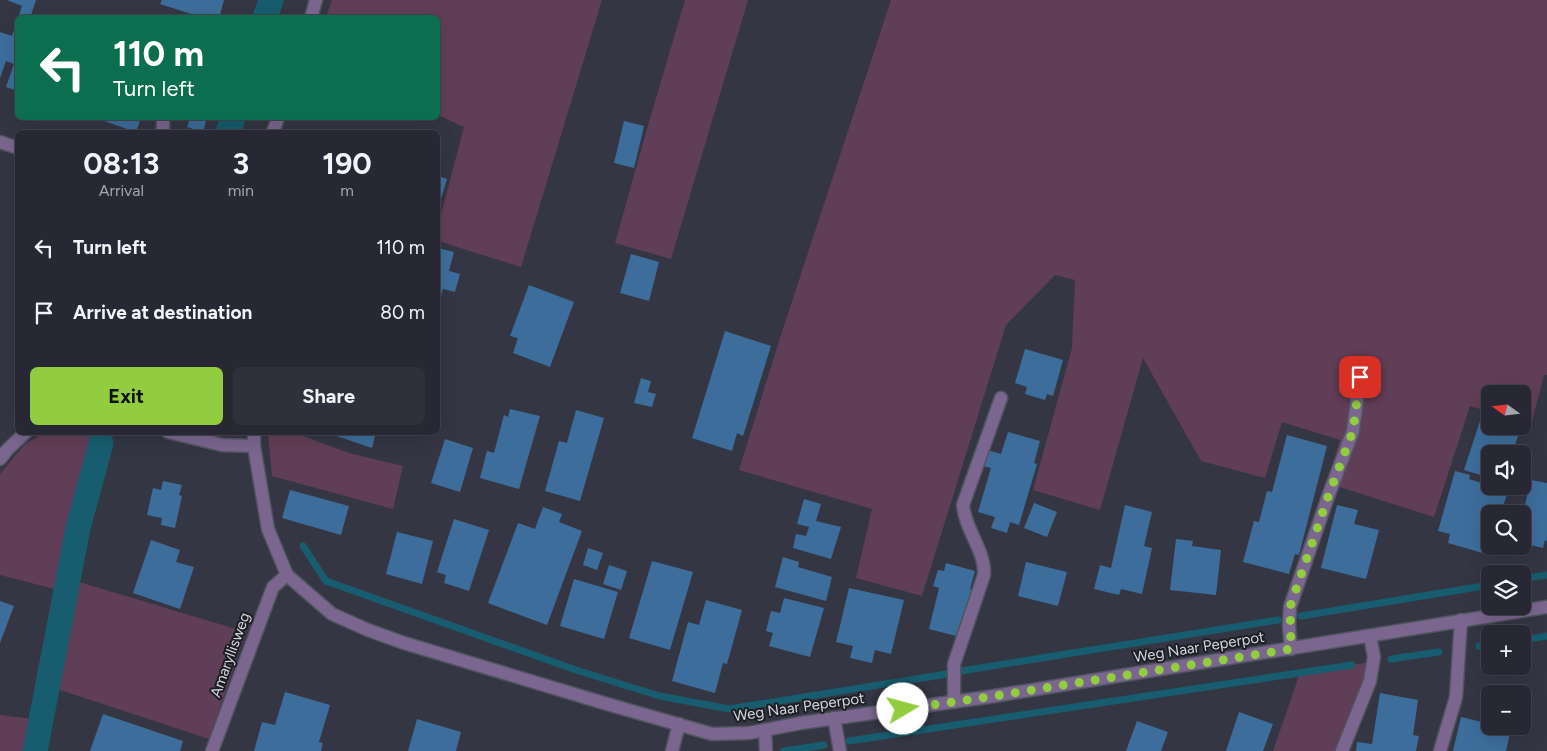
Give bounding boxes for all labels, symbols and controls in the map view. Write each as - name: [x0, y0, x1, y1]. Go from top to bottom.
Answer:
- text: 110 m: [113, 33, 204, 75]
- icon: left: [30, 35, 95, 100]
- text: Turn left: [113, 75, 195, 102]
- text: 08:13: [83, 145, 159, 182]
- text: 3: [232, 145, 249, 182]
- text: 190: [322, 145, 372, 182]
- text: Arrival: [99, 181, 144, 200]
- text: min: [228, 181, 254, 200]
- text: m: [340, 181, 354, 200]
- icon: left: [30, 234, 58, 262]
- text: Turn left: [73, 236, 147, 259]
- text: 110 m: [376, 236, 425, 259]
- icon: arrive: [30, 299, 58, 327]
- text: Arrive at destination: [73, 301, 252, 324]
- text: 80 m: [380, 301, 425, 324]
- pin: [1339, 356, 1381, 398]
- icon: arrive: [1346, 363, 1374, 391]
- button: Exit: [30, 367, 223, 425]
- button: Share: [233, 367, 425, 425]
- north arrow: [1481, 385, 1531, 435]
- map controls: [1481, 385, 1531, 735]
- button: sound: [1481, 445, 1531, 495]
- button: search: [1481, 505, 1531, 555]
- button: layers: [1481, 565, 1531, 615]
- street label: Amaryllisweg: [206, 610, 254, 700]
- button: +: [1481, 625, 1531, 675]
- street label: Weg Naar Peperpot: [1132, 628, 1266, 666]
- position arrow: [876, 682, 928, 734]
- button: −: [1481, 685, 1531, 735]
- street label: Weg Naar Peperpot: [732, 689, 866, 725]

